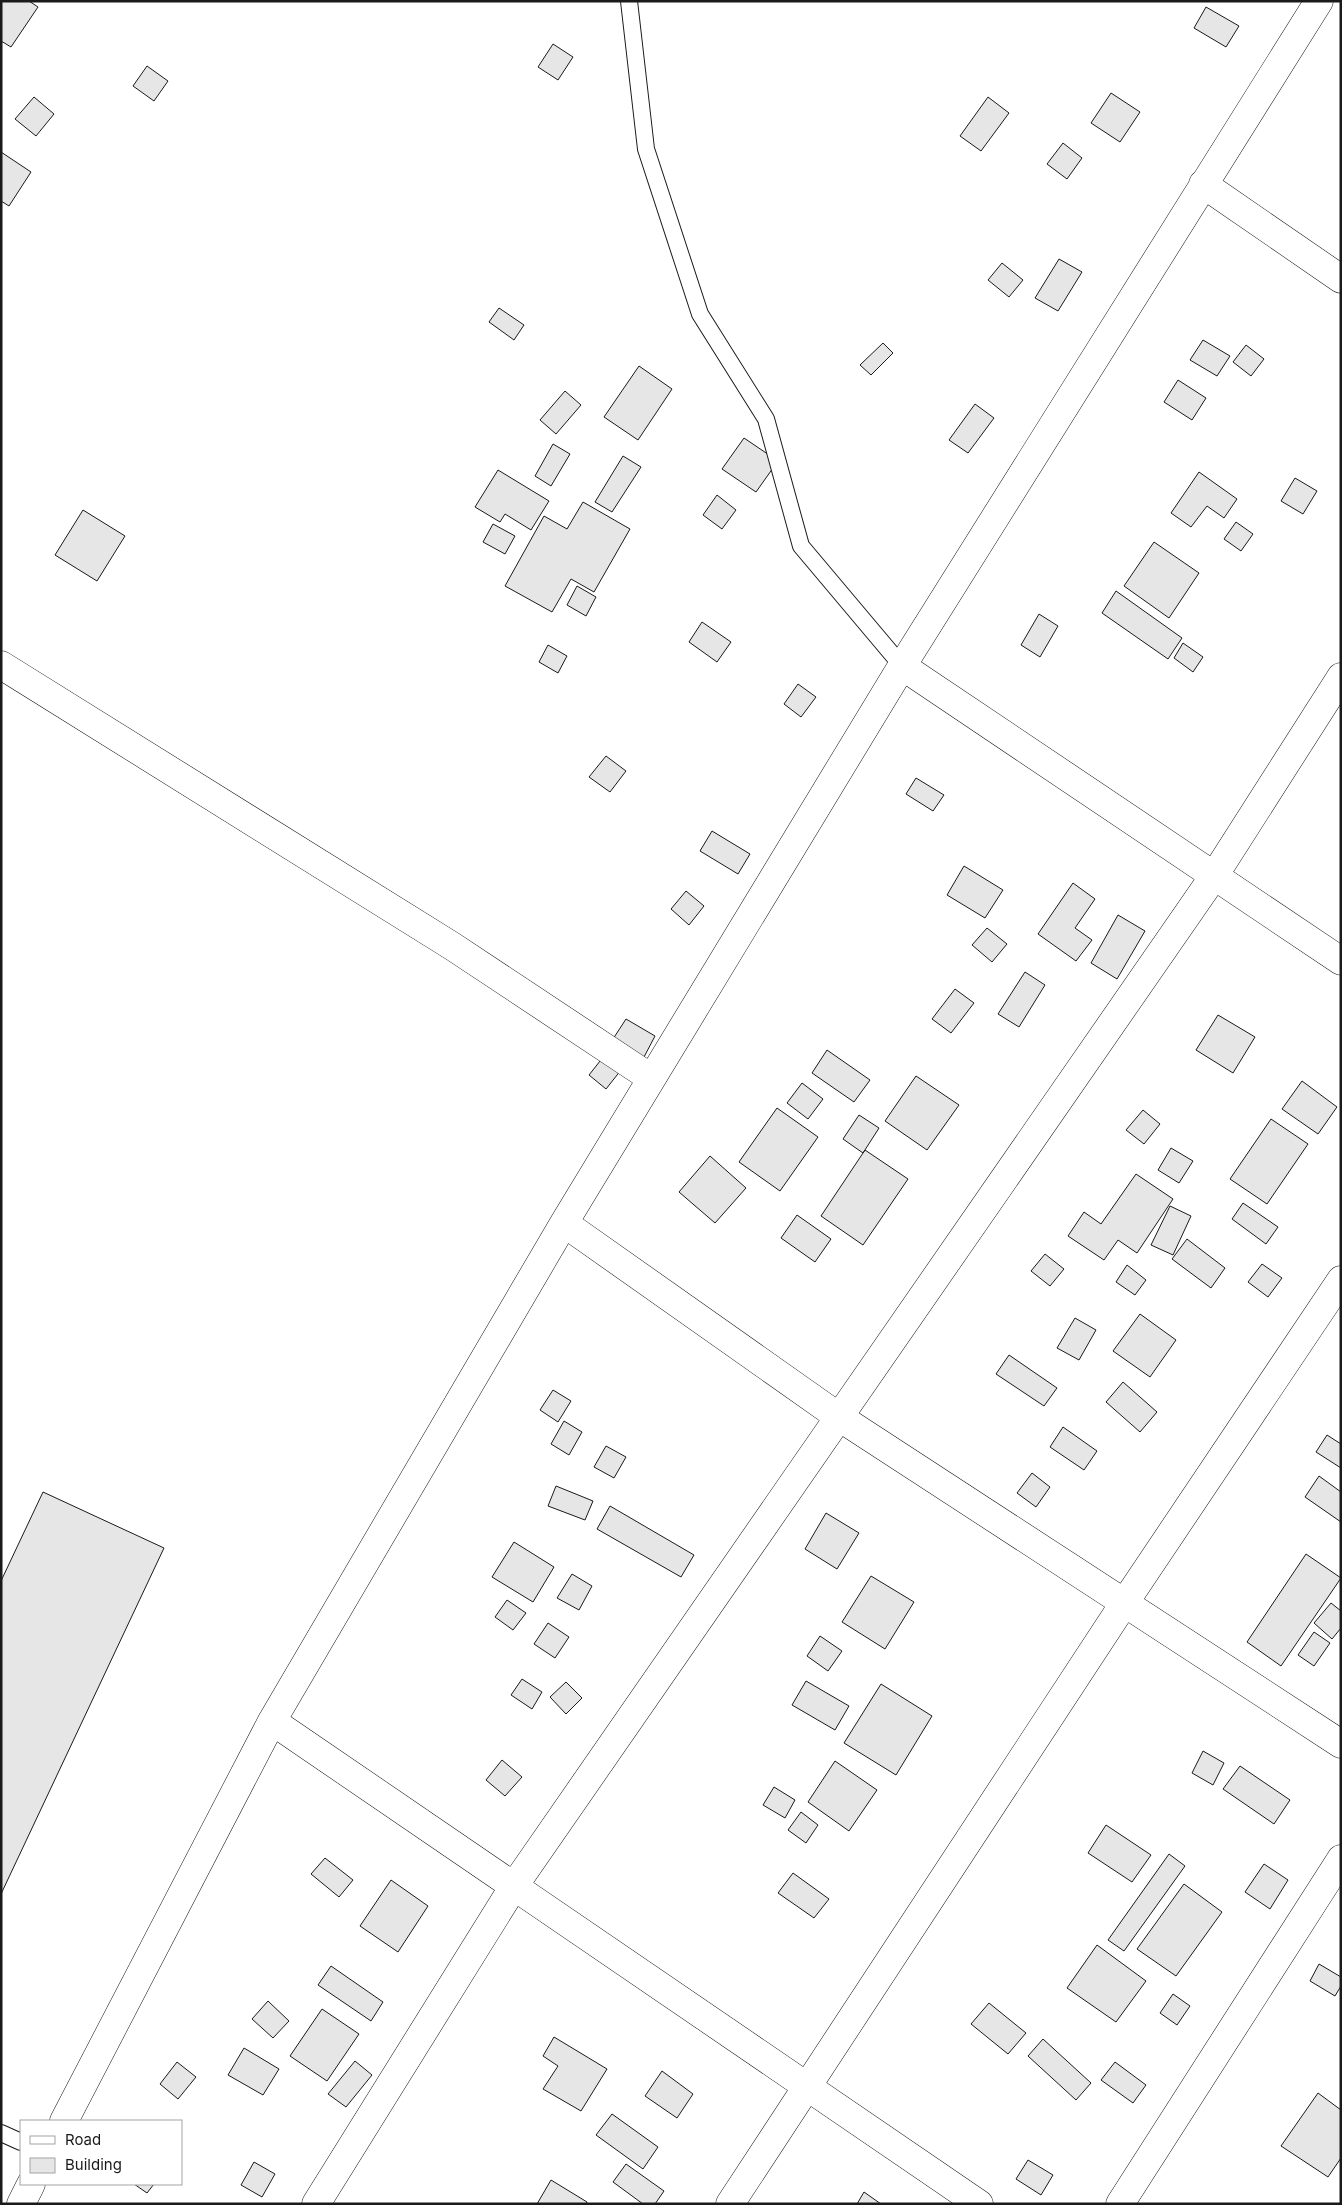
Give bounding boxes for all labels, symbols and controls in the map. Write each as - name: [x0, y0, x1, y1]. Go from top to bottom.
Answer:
- legend: [20, 2120, 182, 2185]
- text: Road: [65, 2130, 101, 2149]
- text: Building: [65, 2155, 122, 2174]

